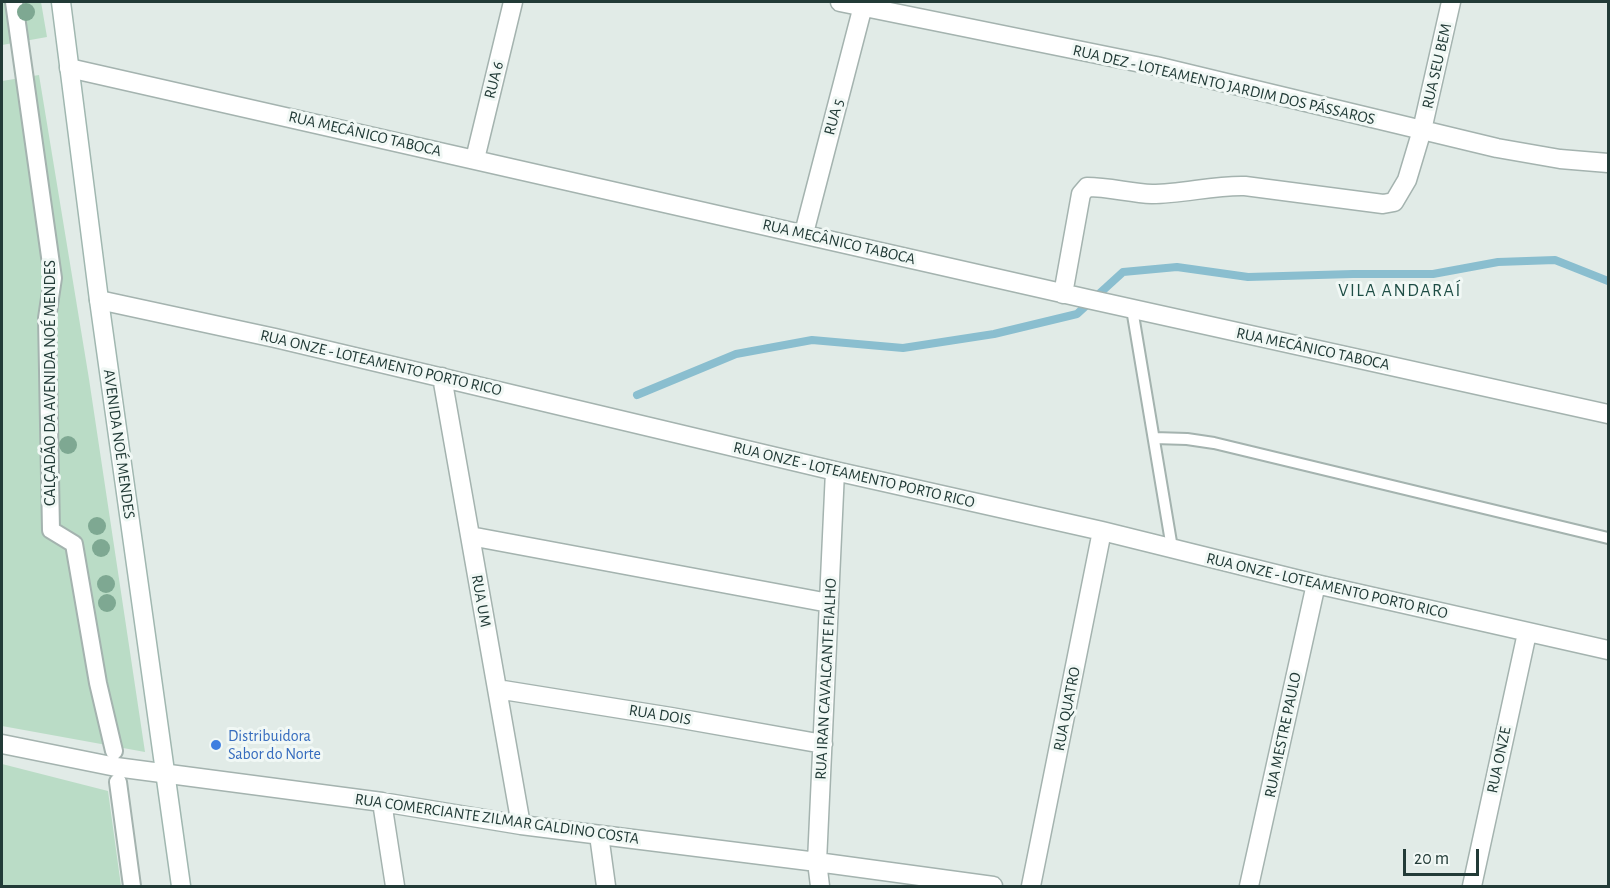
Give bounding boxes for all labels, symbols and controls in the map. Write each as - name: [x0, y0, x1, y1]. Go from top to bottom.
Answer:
- street label: RUA SEU BEM: [1418, 21, 1456, 111]
- street label: RUA DEZ - LOTEAMENTO JARDIM DOS PÁSSAROS: [1071, 41, 1377, 129]
- street label: RUA 6: [480, 59, 508, 101]
- street label: RUA 5: [820, 97, 848, 137]
- street label: RUA MECÂNICO TABOCA: [287, 107, 443, 161]
- street label: RUA MECÂNICO TABOCA: [761, 215, 917, 269]
- street label: CALÇADÃO DA AVENIDA NOÉ MENDES: [40, 260, 60, 506]
- district label: VILA ANDARAÍ: [1338, 280, 1462, 302]
- street label: RUA MECÂNICO TABOCA: [1235, 323, 1391, 375]
- street label: RUA ONZE - LOTEAMENTO PORTO RICO: [258, 326, 504, 400]
- street label: AVENIDA NOÉ MENDES: [99, 368, 139, 520]
- street label: RUA ONZE - LOTEAMENTO PORTO RICO: [731, 438, 977, 512]
- street label: RUA ONZE - LOTEAMENTO PORTO RICO: [1204, 549, 1450, 623]
- street label: RUA UM: [467, 573, 495, 629]
- street label: RUA IRAN CAVALCANTE FIALHO: [811, 578, 841, 780]
- street label: RUA QUATRO: [1049, 665, 1085, 753]
- street label: RUA MESTRE PAULO: [1260, 671, 1306, 799]
- street label: RUA DOIS: [628, 701, 692, 729]
- street label: RUA ONZE: [1483, 725, 1515, 795]
- place label: Distribuidora Sabor do Norte: [228, 726, 321, 764]
- marker: Distribuidora Sabor do Norte: [209, 738, 223, 752]
- street label: RUA COMERCIANTE ZILMAR GALDINO COSTA: [354, 790, 640, 848]
- scale bar: [1406, 837, 1482, 875]
- text: 20 m: [1414, 850, 1449, 868]

